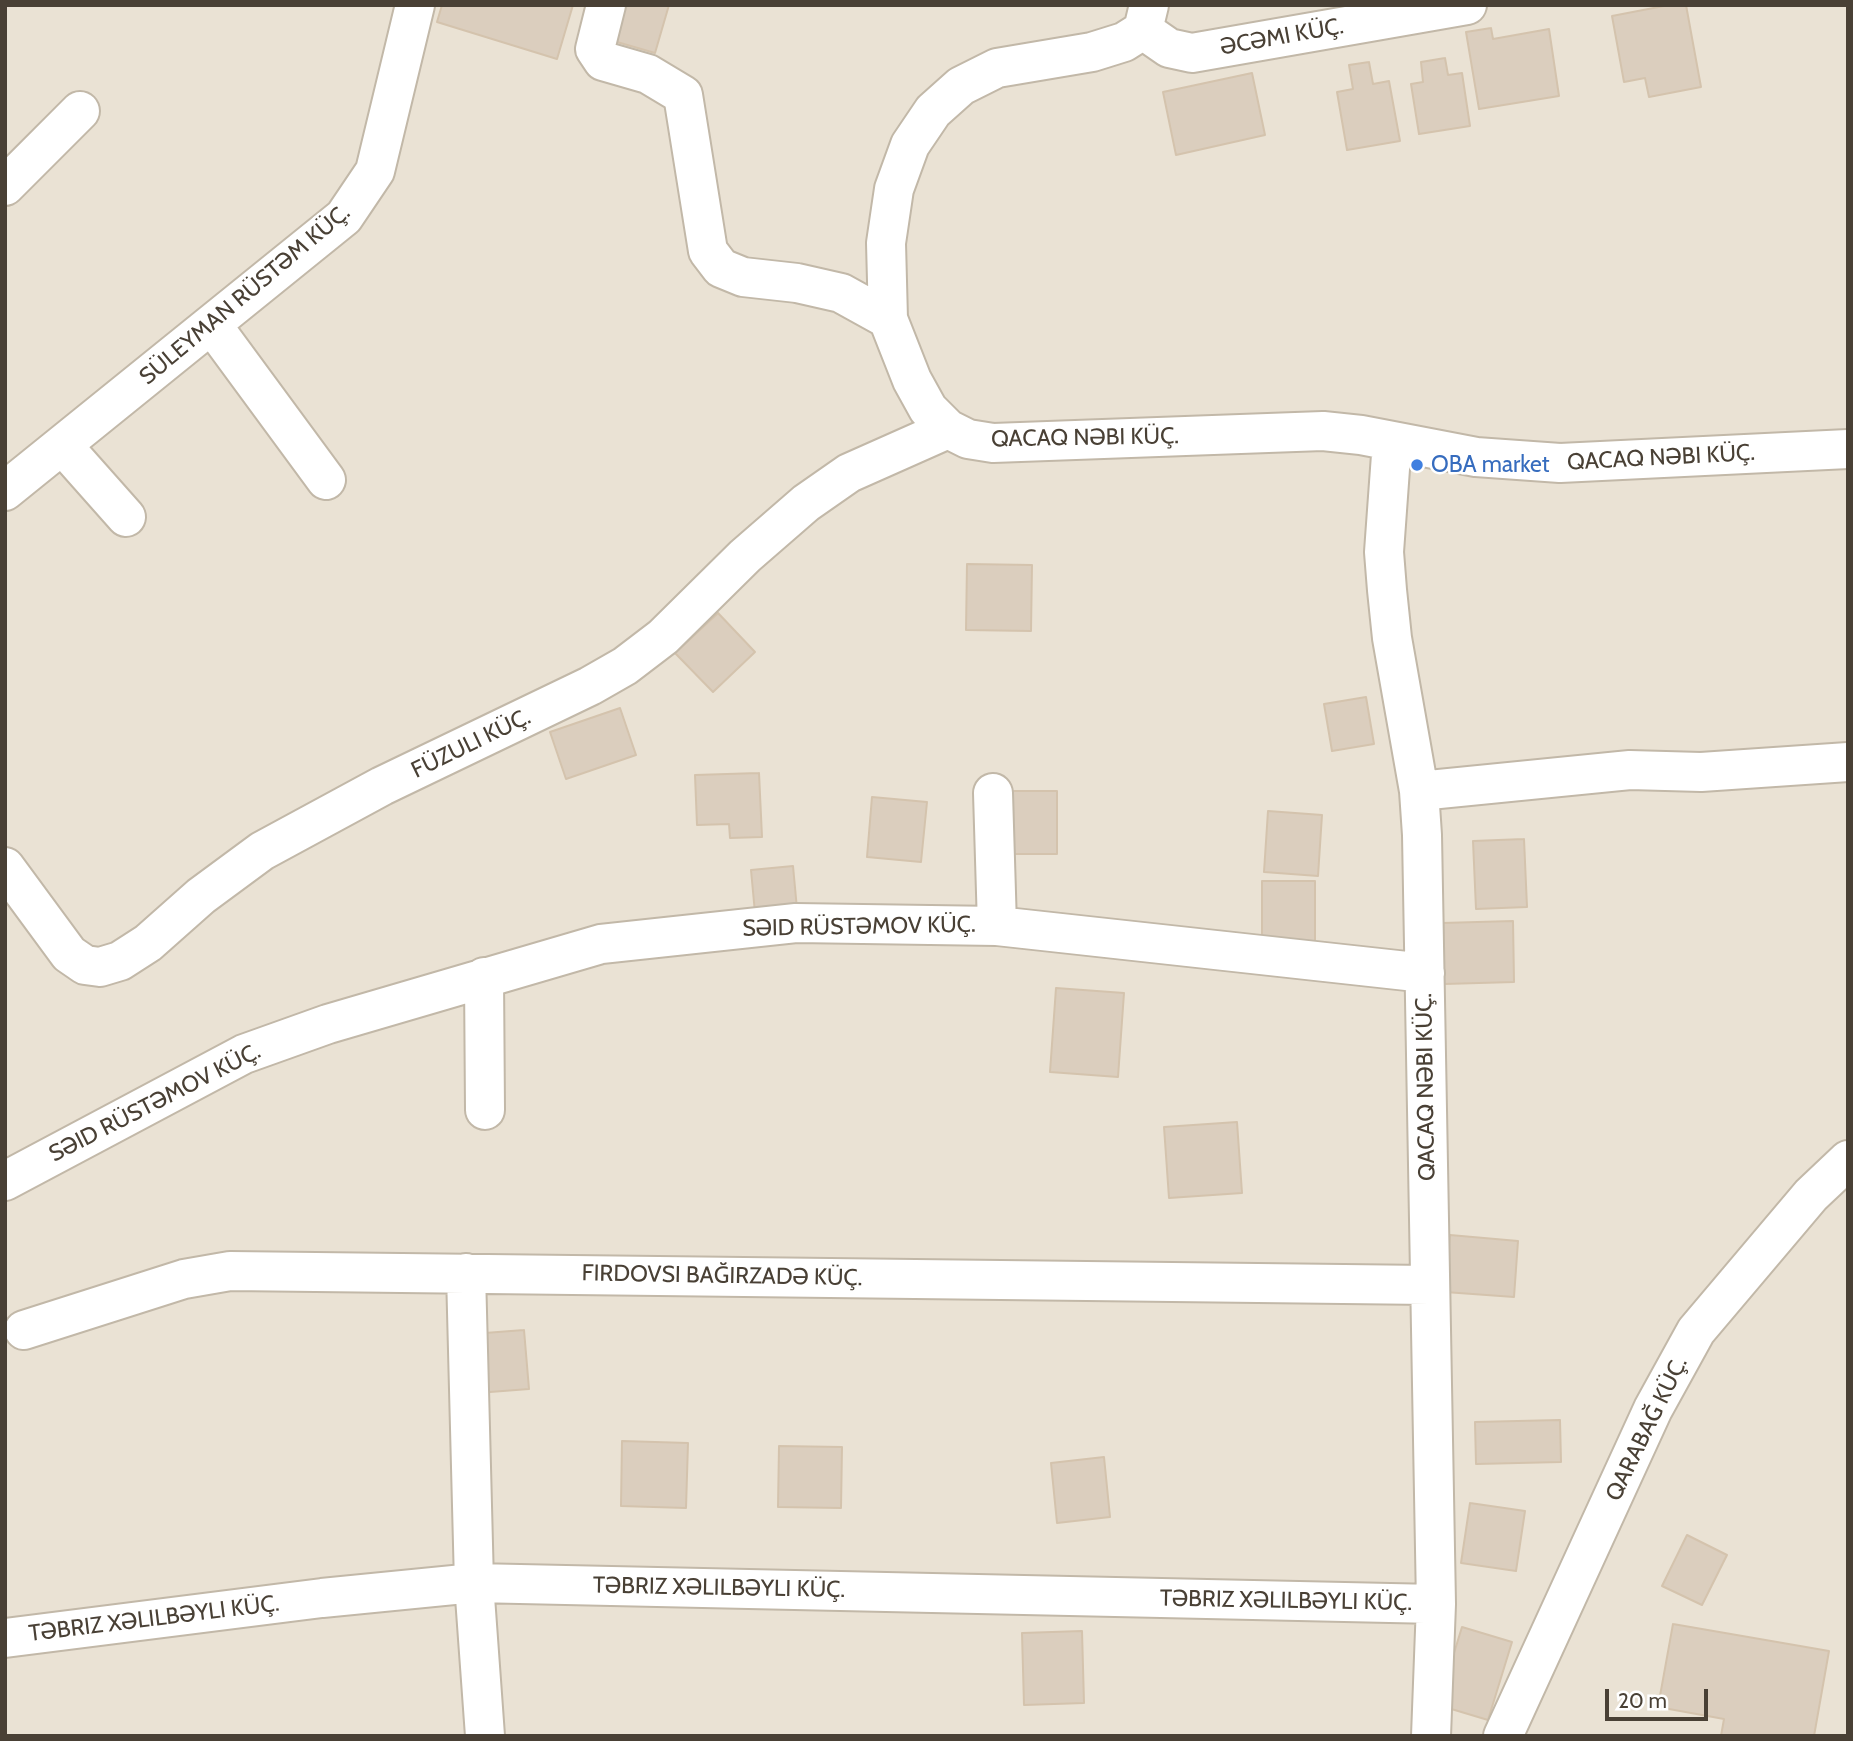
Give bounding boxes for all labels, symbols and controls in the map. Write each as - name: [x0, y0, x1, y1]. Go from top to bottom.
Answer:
- street label: ƏCƏMI KÜÇ.: [1218, 13, 1346, 61]
- street label: SÜLEYMAN RÜSTƏM KÜÇ.: [134, 199, 356, 391]
- street label: QACAQ NƏBI KÜÇ.: [991, 423, 1179, 453]
- street label: QACAQ NƏBI KÜÇ.: [1566, 439, 1756, 477]
- place label: OBA market: [1431, 451, 1550, 479]
- marker: OBA market: [1409, 457, 1425, 473]
- street label: FÜZULI KÜÇ.: [407, 703, 535, 785]
- street label: SƏID RÜSTƏMOV KÜÇ.: [742, 911, 976, 943]
- street label: QACAQ NƏBI KÜÇ.: [1411, 993, 1441, 1181]
- street label: SƏID RÜSTƏMOV KÜÇ.: [45, 1038, 265, 1168]
- street label: FIRDOVSI BAĞIRZADƏ KÜÇ.: [581, 1260, 863, 1292]
- street label: QARABAĞ KÜÇ.: [1600, 1352, 1694, 1506]
- street label: TƏBRIZ XƏLILBƏYLI KÜÇ.: [593, 1572, 845, 1604]
- street label: TƏBRIZ XƏLILBƏYLI KÜÇ.: [1160, 1585, 1412, 1617]
- street label: TƏBRIZ XƏLILBƏYLI KÜÇ.: [27, 1590, 281, 1648]
- scale bar: [1608, 1674, 1711, 1718]
- text: 20 m: [1618, 1688, 1667, 1713]

